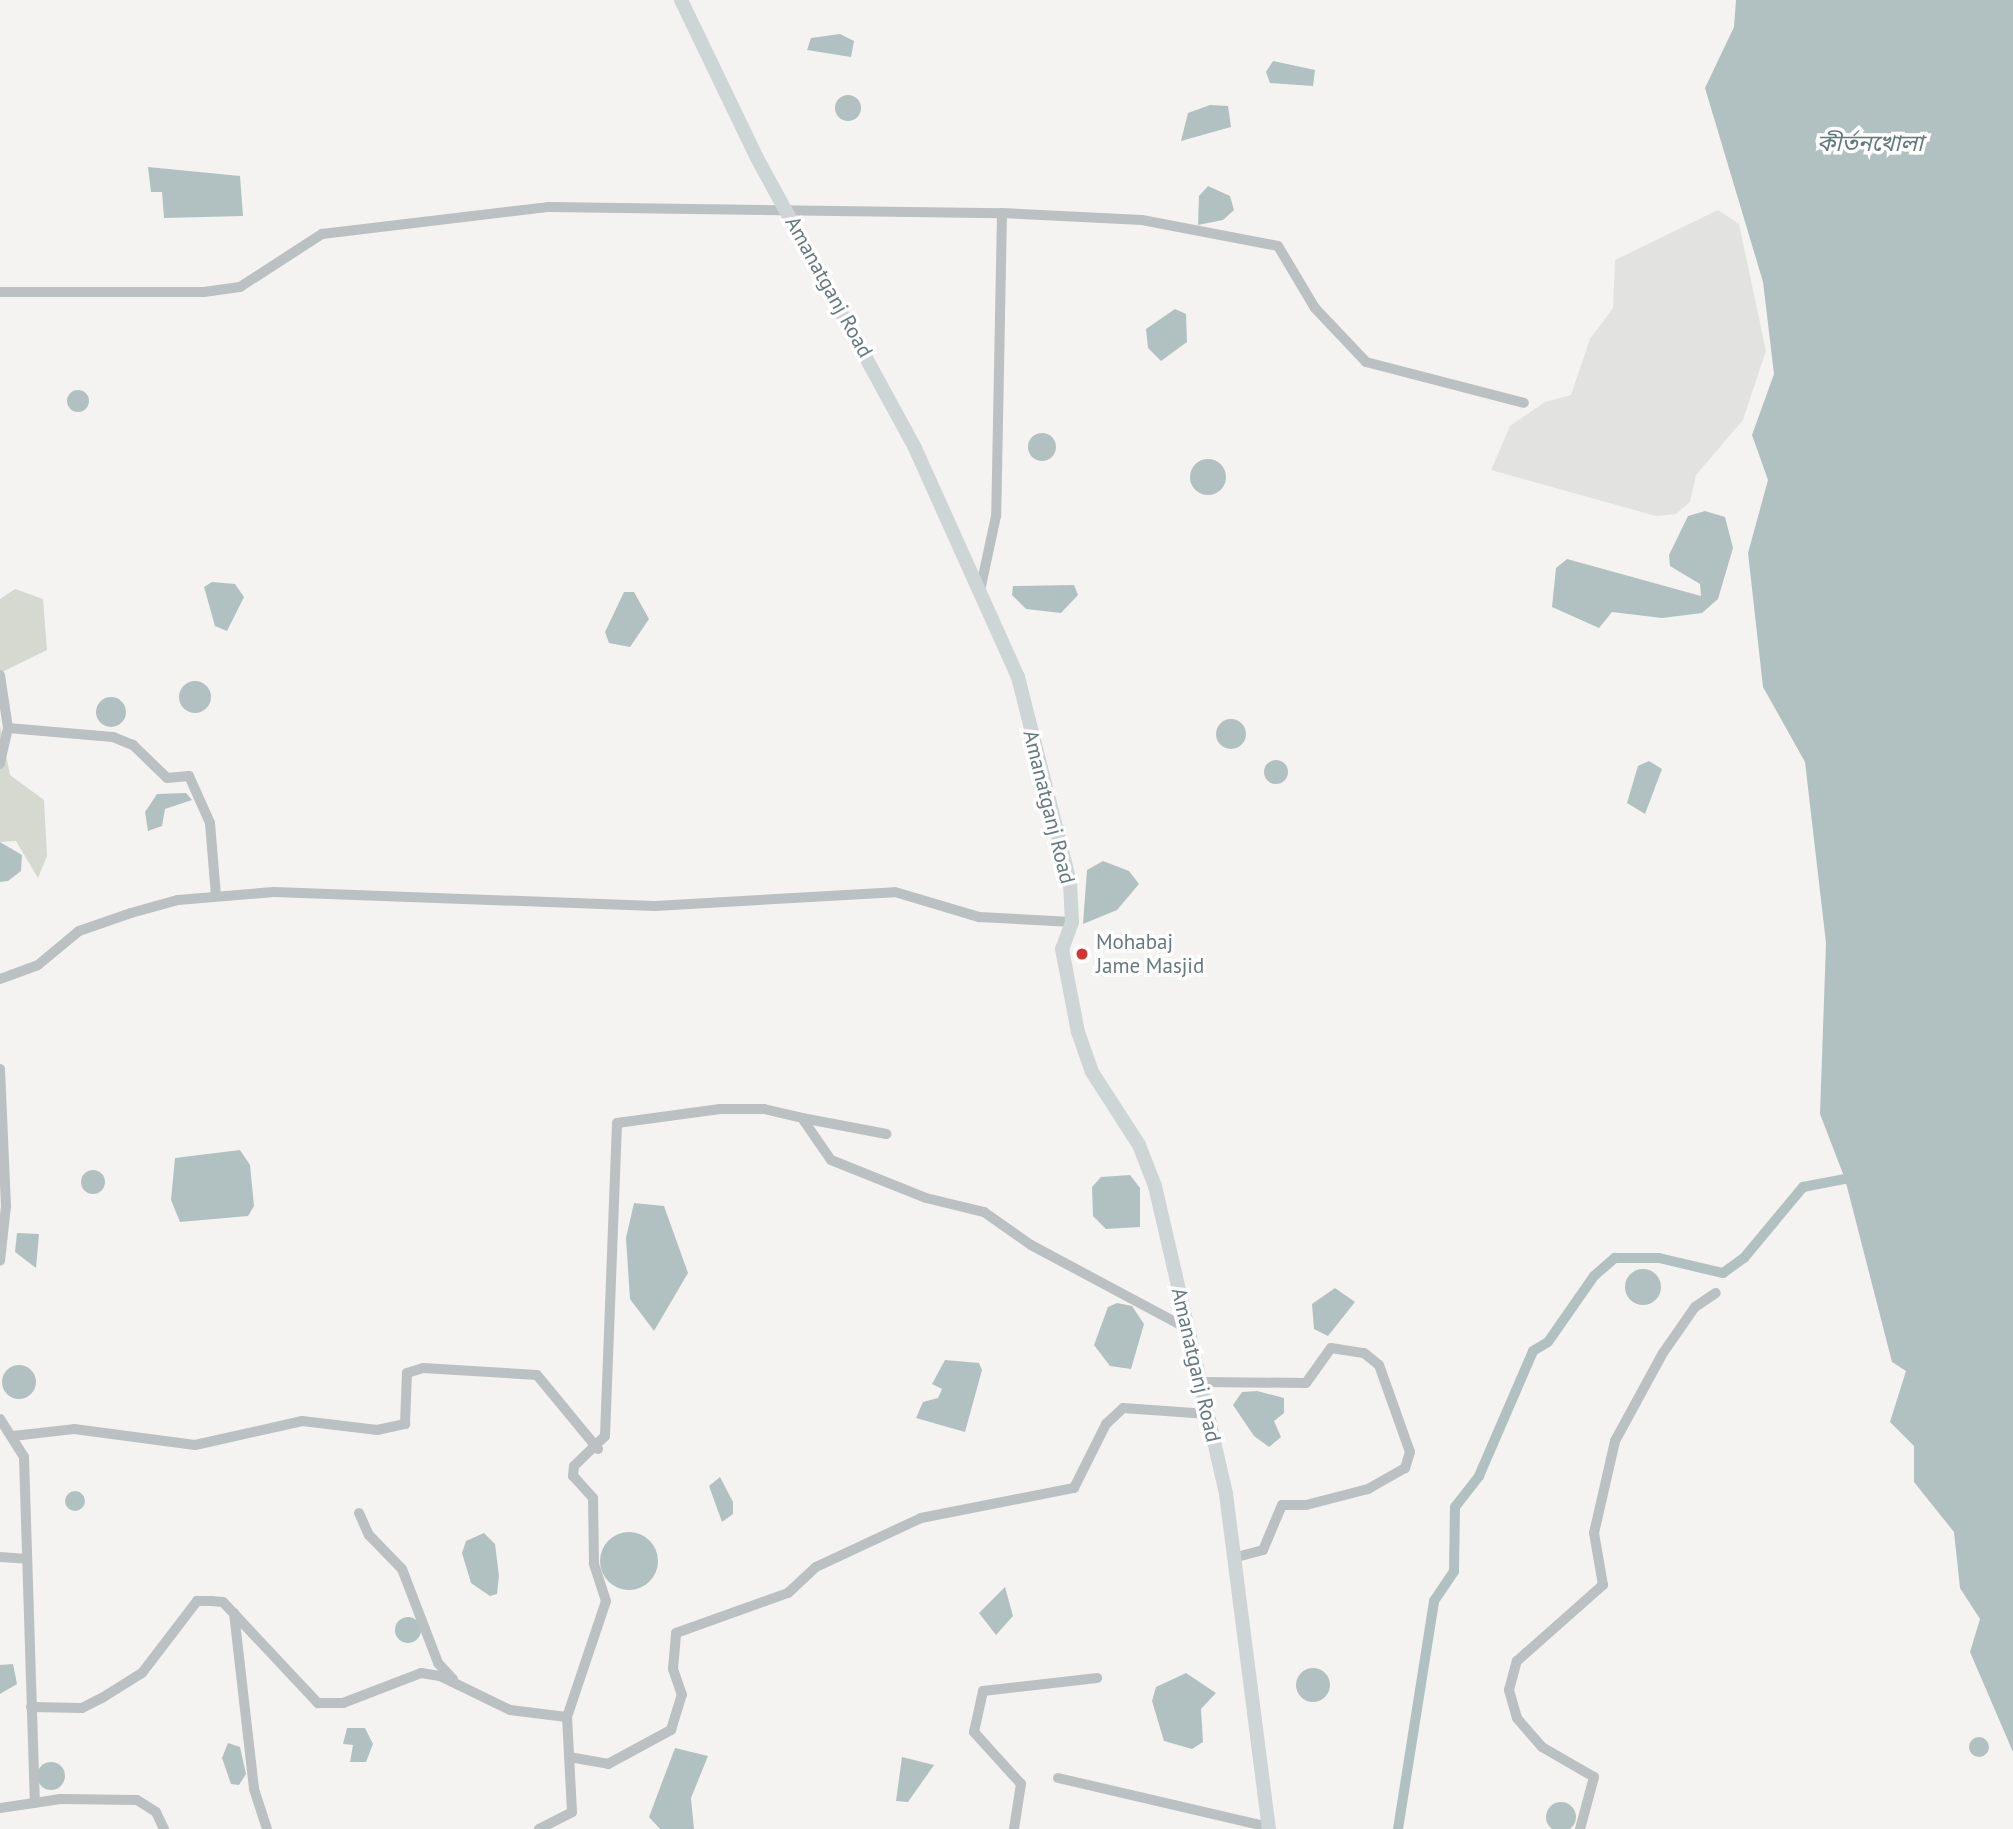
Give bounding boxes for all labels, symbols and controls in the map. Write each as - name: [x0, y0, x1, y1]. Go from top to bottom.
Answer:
- water label: কীর্তনখোলা: [1817, 129, 1923, 157]
- street label: Amanatganj Road: [780, 212, 878, 362]
- street label: Amanatganj Road: [1018, 728, 1080, 886]
- place label: Mohabaj Jame Masjid: [1096, 929, 1204, 979]
- marker: Mohabaj Jame Masjid: [1074, 946, 1090, 962]
- street label: Amanatganj Road: [1166, 1285, 1226, 1445]

